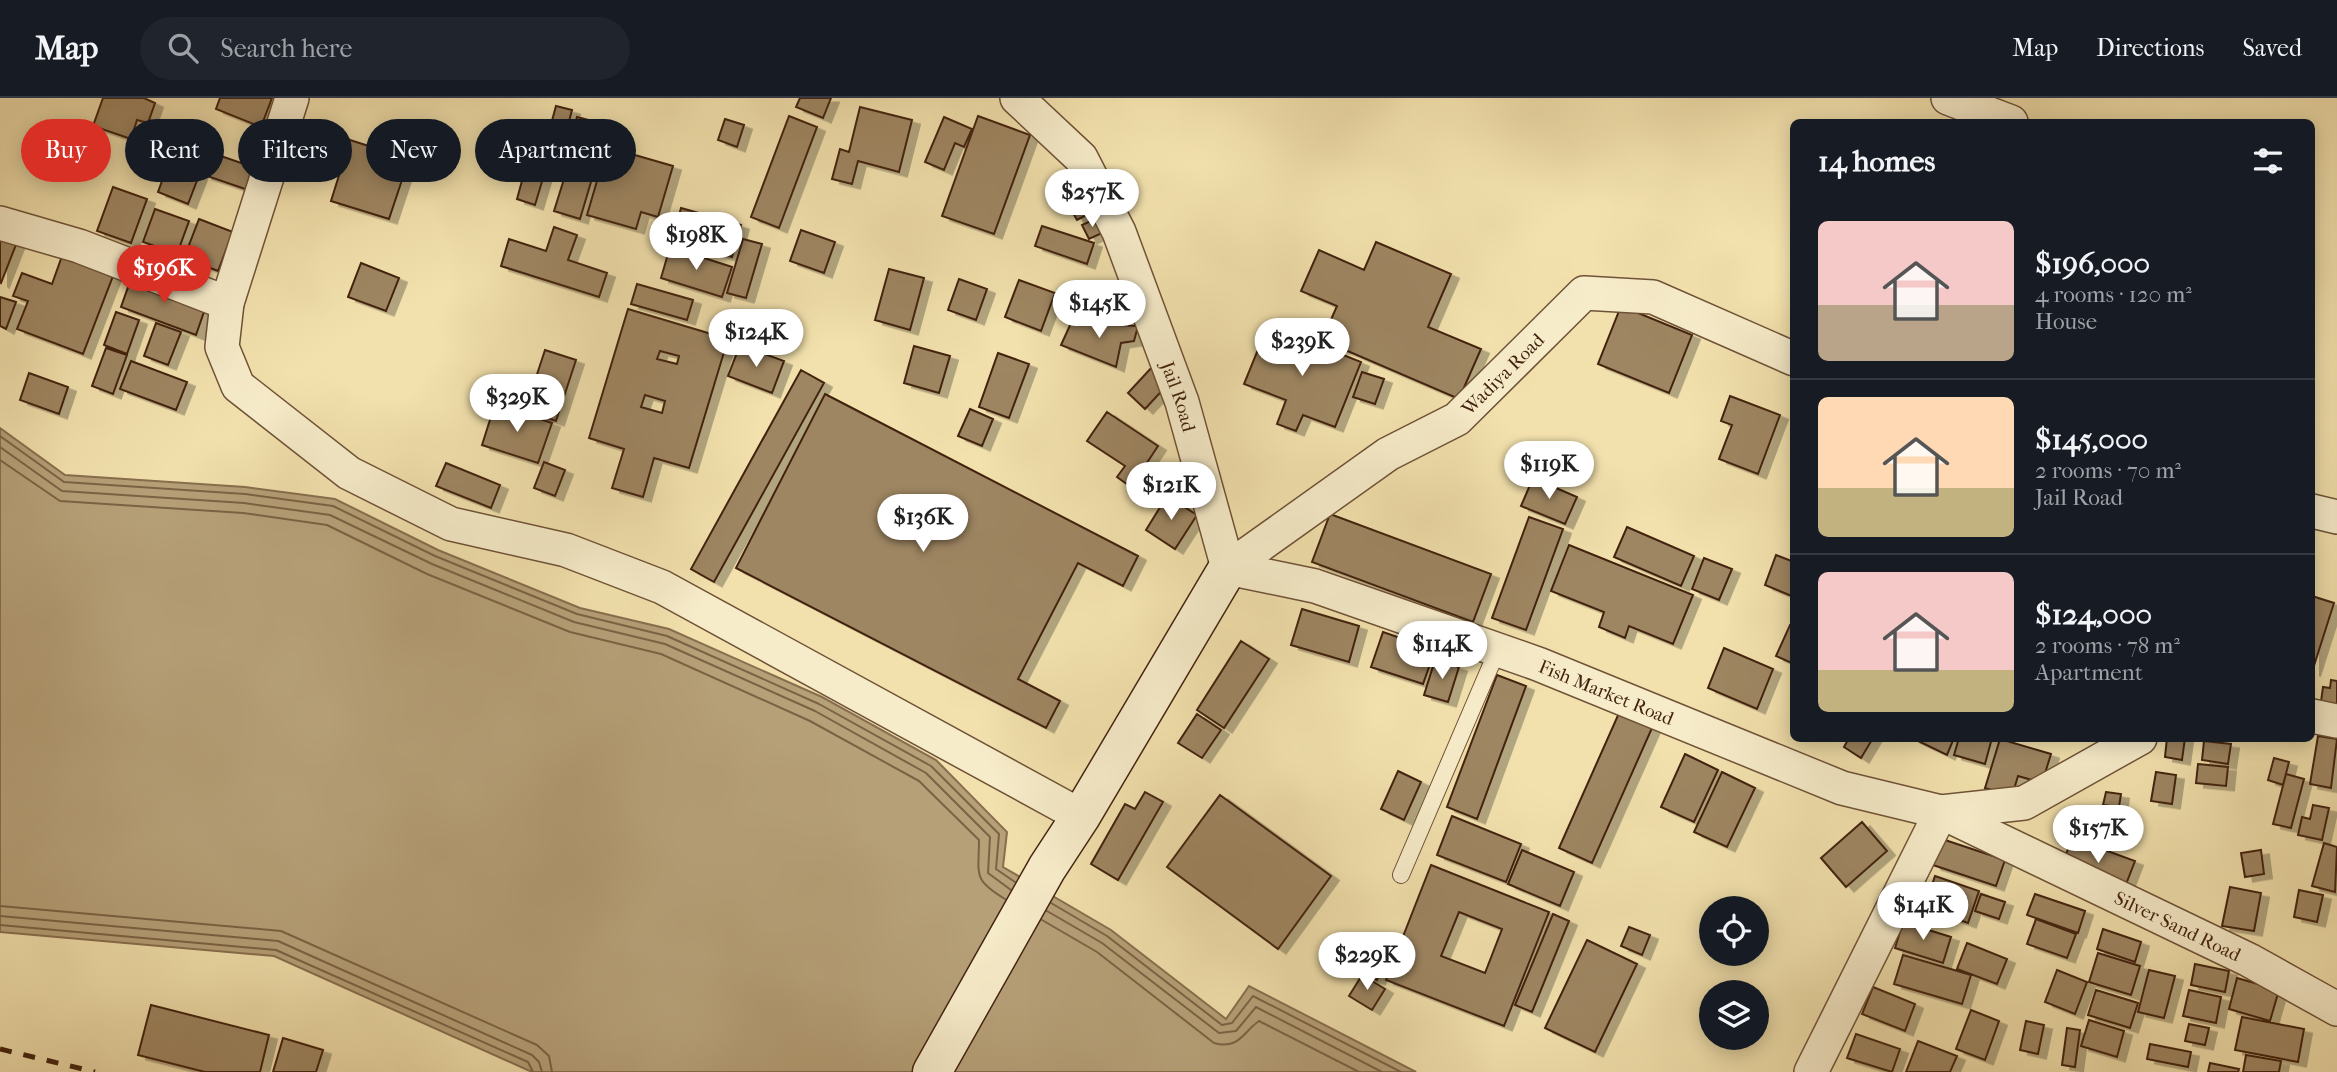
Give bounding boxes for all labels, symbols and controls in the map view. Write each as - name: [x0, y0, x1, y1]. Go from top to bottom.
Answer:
- search box: [140, 17, 630, 80]
- text: Map: [35, 29, 98, 68]
- icon: search: [164, 29, 202, 67]
- text: Search here: [220, 33, 352, 64]
- text: Map: [2012, 34, 2058, 62]
- text: Directions: [2096, 34, 2204, 62]
- text: Saved: [2242, 34, 2302, 62]
- chip: Buy: [21, 119, 111, 182]
- chip: Rent: [125, 119, 224, 182]
- chip: Filters: [238, 119, 352, 182]
- chip: New: [366, 119, 461, 182]
- chip: Apartment: [475, 119, 636, 182]
- icon: filters: [2249, 142, 2287, 180]
- text: 14 homes: [1818, 144, 1935, 179]
- pin: $257K: [1043, 170, 1141, 229]
- text: $257K: [1061, 178, 1123, 205]
- pin: $198K: [647, 212, 745, 272]
- text: $198K: [665, 221, 727, 248]
- pin: $196K: [115, 246, 213, 305]
- text: $196,000: [2035, 246, 2150, 281]
- icon: home: [1874, 249, 1958, 333]
- text: $196K: [133, 254, 195, 281]
- pin: $145K: [1050, 280, 1148, 340]
- text: 4 rooms · 120 m²: [2035, 281, 2192, 308]
- text: $145K: [1069, 289, 1129, 316]
- text: House: [2035, 308, 2097, 335]
- pin: $124K: [707, 310, 805, 369]
- text: $124K: [725, 318, 788, 345]
- pin: $239K: [1253, 318, 1351, 378]
- text: $239K: [1271, 327, 1333, 354]
- street label: Wadiya Road: [1457, 329, 1549, 421]
- street label: Jail Road: [1155, 357, 1200, 435]
- pin: $329K: [468, 374, 566, 434]
- text: $329K: [486, 383, 548, 410]
- text: $145,000: [2035, 422, 2148, 457]
- icon: home: [1874, 425, 1958, 509]
- pin: $119K: [1500, 442, 1598, 501]
- text: $119K: [1520, 450, 1578, 477]
- text: 2 rooms · 70 m²: [2035, 457, 2181, 484]
- pin: $121K: [1122, 462, 1220, 522]
- text: $121K: [1142, 471, 1200, 498]
- text: Jail Road: [2035, 484, 2123, 511]
- pin: $136K: [874, 494, 972, 554]
- text: $136K: [893, 503, 953, 530]
- text: $124,000: [2035, 597, 2152, 632]
- icon: home: [1874, 600, 1958, 684]
- pin: $114K: [1393, 622, 1491, 681]
- text: $114K: [1412, 630, 1472, 657]
- text: 2 rooms · 78 m²: [2035, 632, 2180, 659]
- street label: Fish Market Road: [1535, 656, 1677, 730]
- text: Apartment: [2035, 659, 2143, 686]
- pin: $157K: [2049, 806, 2147, 865]
- text: $157K: [2069, 814, 2127, 841]
- pin: $141K: [1874, 882, 1972, 942]
- street label: Silver Sand Road: [2111, 887, 2245, 967]
- text: $141K: [1893, 891, 1953, 918]
- map controls: [1699, 896, 1769, 1050]
- button: locate: [1699, 896, 1769, 966]
- pin: $229K: [1318, 932, 1416, 992]
- text: $229K: [1334, 941, 1400, 968]
- button: layers: [1699, 980, 1769, 1050]

